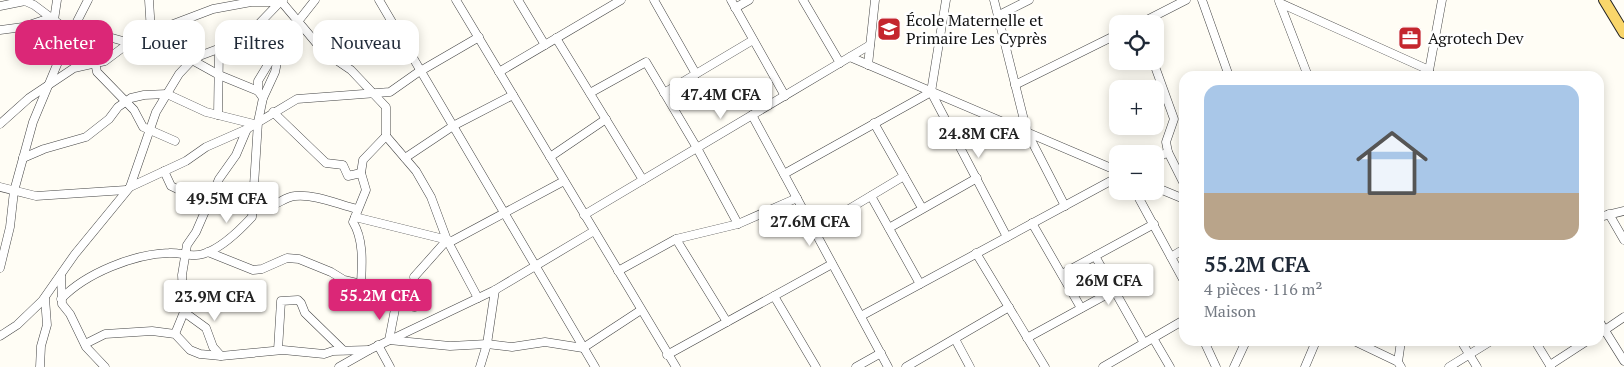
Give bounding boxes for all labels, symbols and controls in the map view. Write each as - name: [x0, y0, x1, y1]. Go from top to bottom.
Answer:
- place label: École Maternelle et Primaire Les Cyprès: [906, 9, 1047, 49]
- map controls: [1109, 15, 1164, 200]
- button: locate: [1109, 15, 1164, 70]
- school or university icon: École Maternelle et Primaire Les Cyprès: [876, 16, 902, 42]
- chip: Acheter: [15, 20, 113, 65]
- chip: Louer: [123, 20, 205, 65]
- chip: Filtres: [215, 20, 303, 65]
- chip: Nouveau: [313, 20, 419, 65]
- office icon: Agrotech Dev: [1397, 25, 1423, 51]
- place label: Agrotech Dev: [1428, 27, 1524, 49]
- pin: 47.4M CFA: [664, 78, 778, 120]
- button: +: [1109, 80, 1164, 135]
- text: 47.4M CFA: [681, 83, 761, 105]
- pin: 24.8M CFA: [922, 116, 1036, 159]
- icon: home: [1347, 118, 1437, 208]
- text: 24.8M CFA: [939, 122, 1019, 144]
- button: −: [1109, 145, 1164, 200]
- pin: 49.5M CFA: [170, 182, 284, 224]
- text: 49.5M CFA: [187, 187, 267, 209]
- pin: 27.6M CFA: [753, 204, 867, 247]
- text: 27.6M CFA: [770, 210, 850, 232]
- text: 55.2M CFA: [1204, 250, 1310, 278]
- pin: 26M CFA: [1063, 264, 1155, 306]
- text: 26M CFA: [1075, 269, 1143, 291]
- pin: 55.2M CFA: [323, 278, 437, 321]
- text: 4 pièces · 116 m²: [1204, 278, 1322, 300]
- pin: 23.9M CFA: [158, 280, 272, 322]
- text: 55.2M CFA: [340, 284, 420, 306]
- text: 23.9M CFA: [175, 285, 255, 307]
- text: Maison: [1204, 300, 1256, 322]

